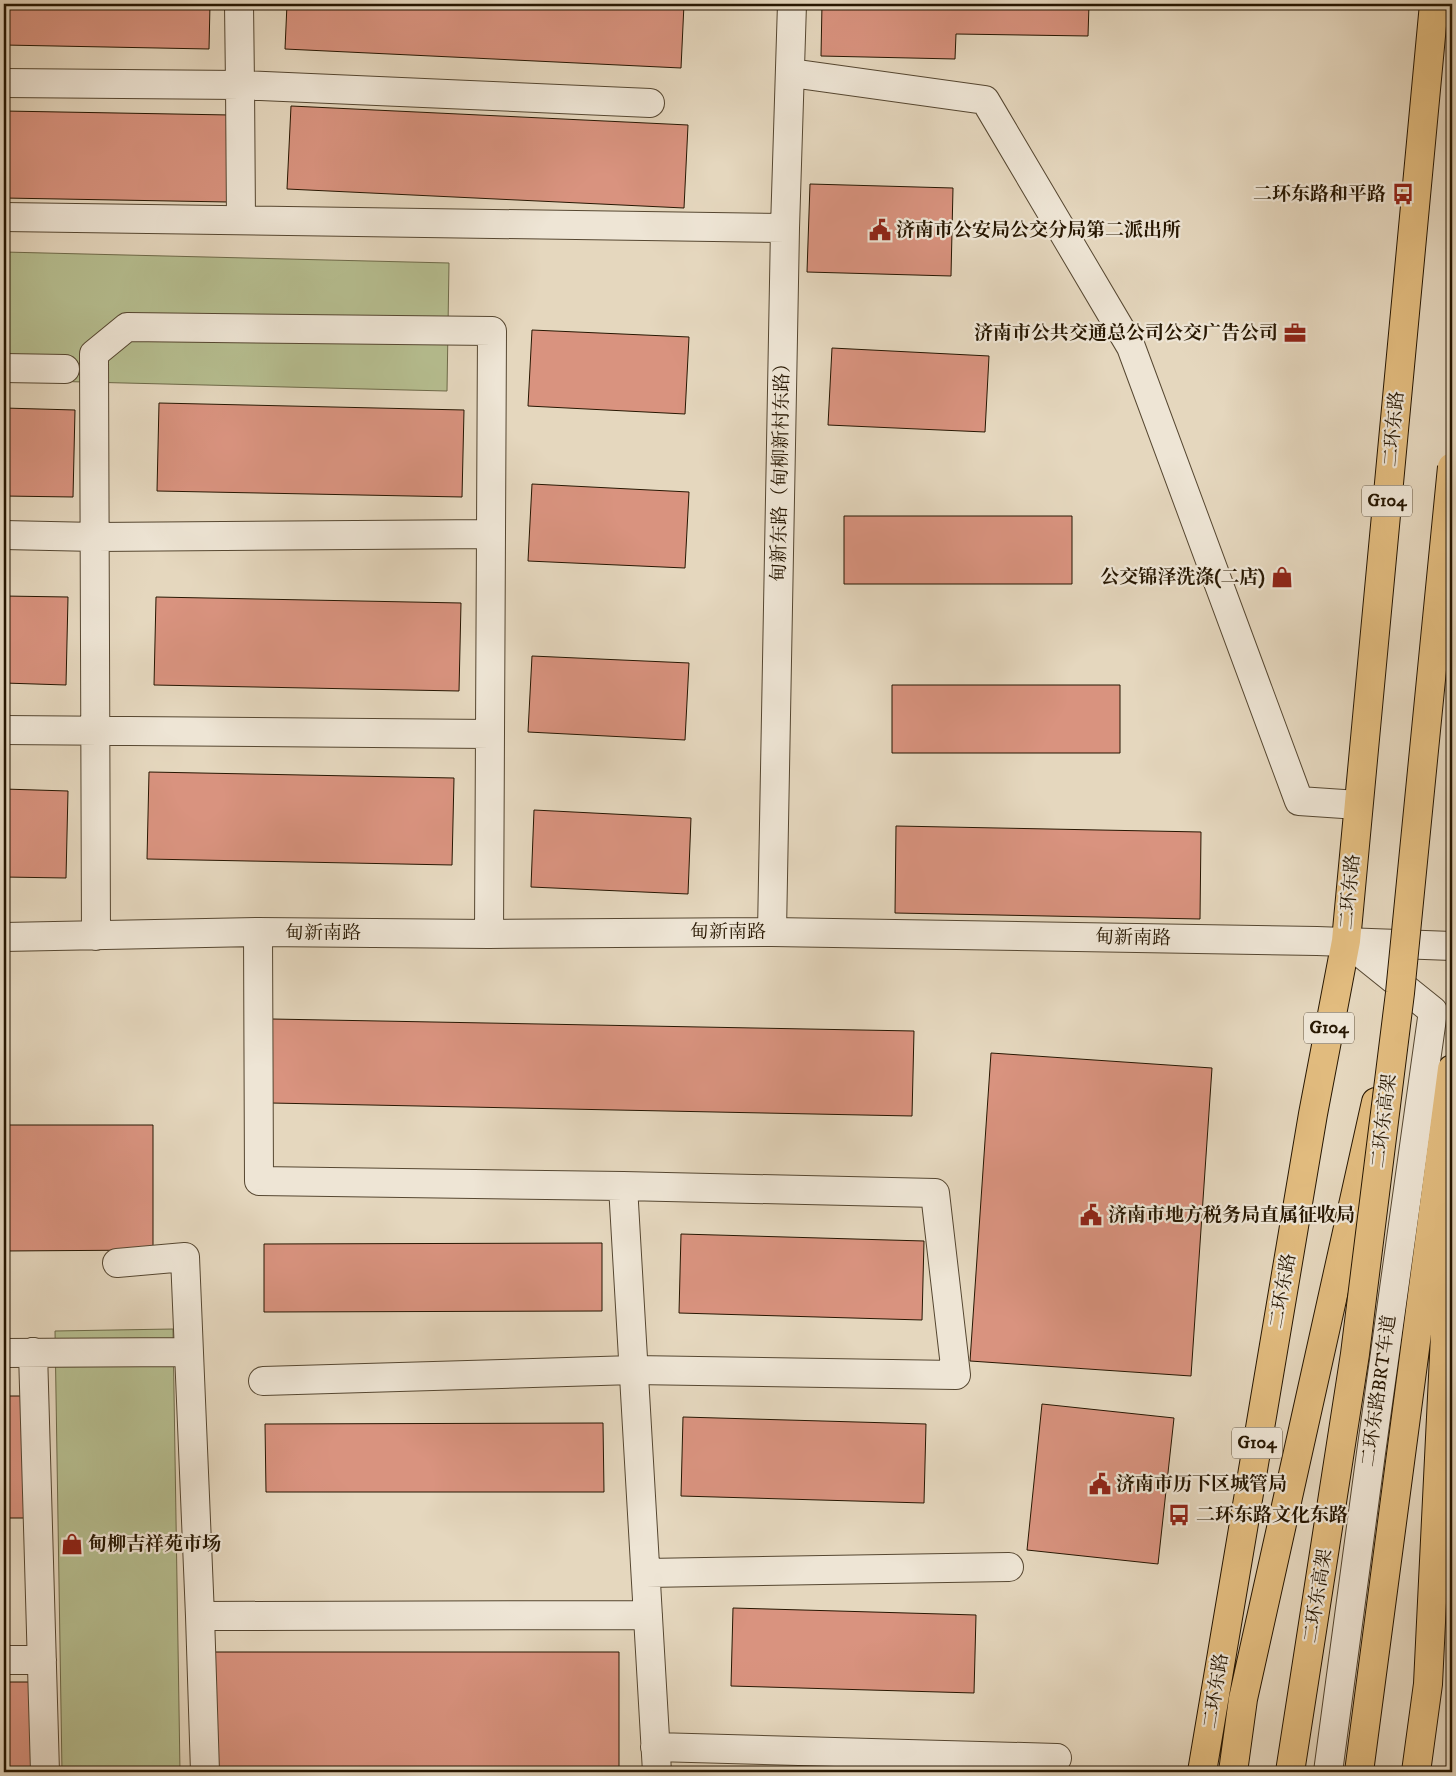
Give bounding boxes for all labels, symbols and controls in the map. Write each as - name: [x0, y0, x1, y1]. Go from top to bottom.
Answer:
- bus stop icon: 二环东路和平路: [1390, 181, 1416, 207]
- place label: 二环东路和平路: [1253, 183, 1386, 206]
- public building icon: 济南市公安局公交分局第二派出所: [867, 217, 893, 243]
- place label: 济南市公安局公交分局第二派出所: [896, 219, 1181, 242]
- office icon: 济南市公共交通总公司公交广告公司: [1282, 320, 1308, 346]
- place label: 济南市公共交通总公司公交广告公司: [974, 322, 1278, 345]
- street label: 甸新东路（甸柳新村东路）: [768, 354, 794, 582]
- street label: 二环东路: [1379, 390, 1409, 468]
- road number: G104: [1362, 486, 1412, 516]
- shop icon: 公交锦泽洗涤(二店): [1269, 564, 1295, 590]
- place label: 公交锦泽洗涤(二店): [1100, 566, 1265, 589]
- street label: 二环东路: [1335, 853, 1365, 931]
- street label: 甸新南路: [690, 921, 766, 944]
- street label: 甸新南路: [285, 922, 361, 945]
- street label: 甸新南路: [1095, 926, 1171, 950]
- road number: G104: [1304, 1012, 1354, 1044]
- street label: 二环东高架: [1367, 1072, 1401, 1170]
- public building icon: 济南市地方税务局直属征收局: [1078, 1202, 1104, 1228]
- place label: 济南市地方税务局直属征收局: [1108, 1204, 1355, 1227]
- street label: 二环东路: [1265, 1252, 1301, 1330]
- street label: 二环东路BRT车道: [1357, 1314, 1401, 1468]
- road number: G104: [1232, 1428, 1282, 1459]
- public building icon: 济南市历下区城管局: [1087, 1471, 1113, 1497]
- place label: 济南市历下区城管局: [1116, 1473, 1287, 1496]
- bus stop icon: 二环东路文化东路: [1166, 1502, 1192, 1528]
- place label: 二环东路文化东路: [1196, 1504, 1348, 1527]
- shop icon: 甸柳吉祥苑市场: [59, 1531, 85, 1557]
- place label: 甸柳吉祥苑市场: [88, 1533, 221, 1556]
- street label: 二环东高架: [1299, 1547, 1337, 1645]
- street label: 二环东路: [1199, 1652, 1233, 1730]

